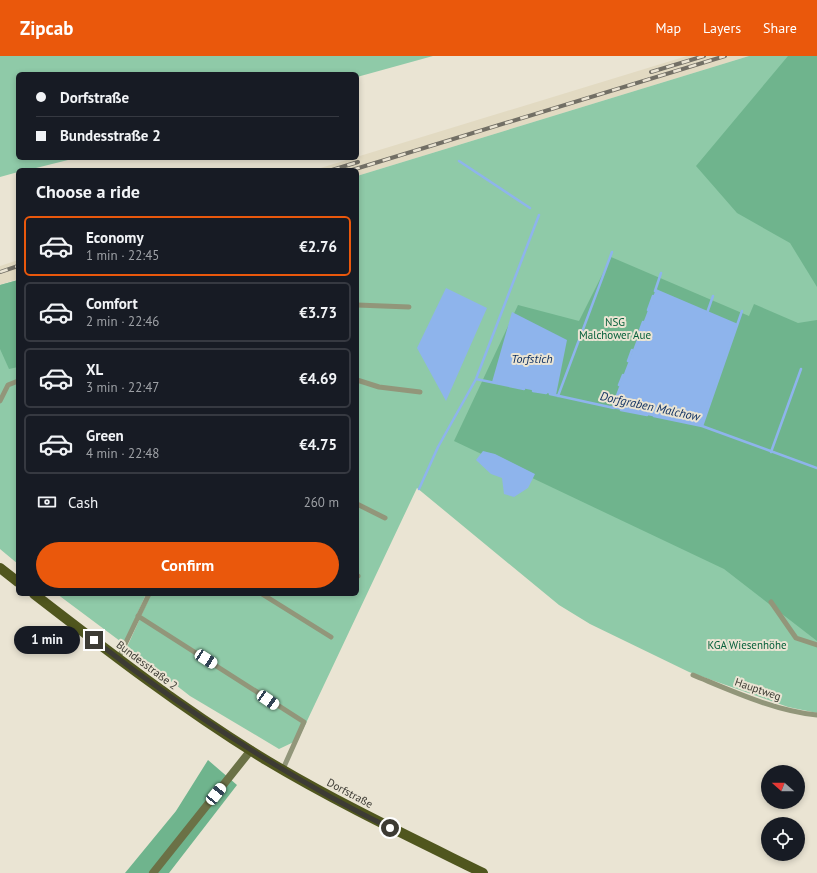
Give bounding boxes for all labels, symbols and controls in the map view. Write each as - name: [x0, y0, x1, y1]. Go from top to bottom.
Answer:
- text: Zipcab: [20, 16, 73, 40]
- text: Map: [655, 19, 681, 37]
- text: Layers: [703, 19, 741, 37]
- text: Share: [763, 19, 797, 37]
- text: Dorfstraße: [60, 88, 129, 107]
- text: Bundesstraße 2: [60, 126, 161, 145]
- text: Choose a ride: [36, 180, 140, 203]
- icon: car: [38, 228, 74, 264]
- text: Economy: [86, 228, 144, 247]
- text: €2.76: [299, 237, 337, 256]
- text: 1 min · 22:45: [86, 247, 159, 264]
- icon: car: [38, 294, 74, 330]
- text: Comfort: [86, 294, 138, 313]
- text: €3.73: [299, 303, 337, 322]
- text: 2 min · 22:46: [86, 313, 159, 330]
- park label: NSG Malchower Aue: [579, 315, 651, 342]
- water label: Torfstich: [511, 351, 553, 366]
- icon: car: [38, 360, 74, 396]
- text: XL: [86, 360, 103, 379]
- text: €4.69: [299, 369, 337, 388]
- text: 3 min · 22:47: [86, 379, 159, 396]
- water label: Dorfgraben Malchow: [599, 388, 702, 424]
- icon: car: [38, 426, 74, 462]
- text: Green: [86, 426, 124, 445]
- text: €4.75: [299, 435, 337, 454]
- text: 4 min · 22:48: [86, 445, 159, 462]
- icon: cash: [36, 491, 58, 513]
- text: Cash: [68, 493, 98, 512]
- text: 260 m: [304, 494, 339, 511]
- button: Confirm: [36, 542, 339, 588]
- callout: 1 min: [14, 626, 80, 654]
- text: 1 min: [31, 631, 63, 648]
- route end: [85, 631, 103, 649]
- street label: Bundesstraße 2: [114, 637, 180, 693]
- park label: KGA Wiesenhöhe: [707, 638, 787, 652]
- car: [193, 647, 219, 671]
- street label: Hauptweg: [733, 675, 783, 703]
- car: [255, 688, 281, 712]
- north arrow: [761, 765, 805, 809]
- map controls: [761, 765, 805, 861]
- street label: Dorfstraße: [325, 775, 376, 811]
- car: [204, 781, 228, 807]
- button: locate: [761, 817, 805, 861]
- route start: [381, 819, 399, 837]

